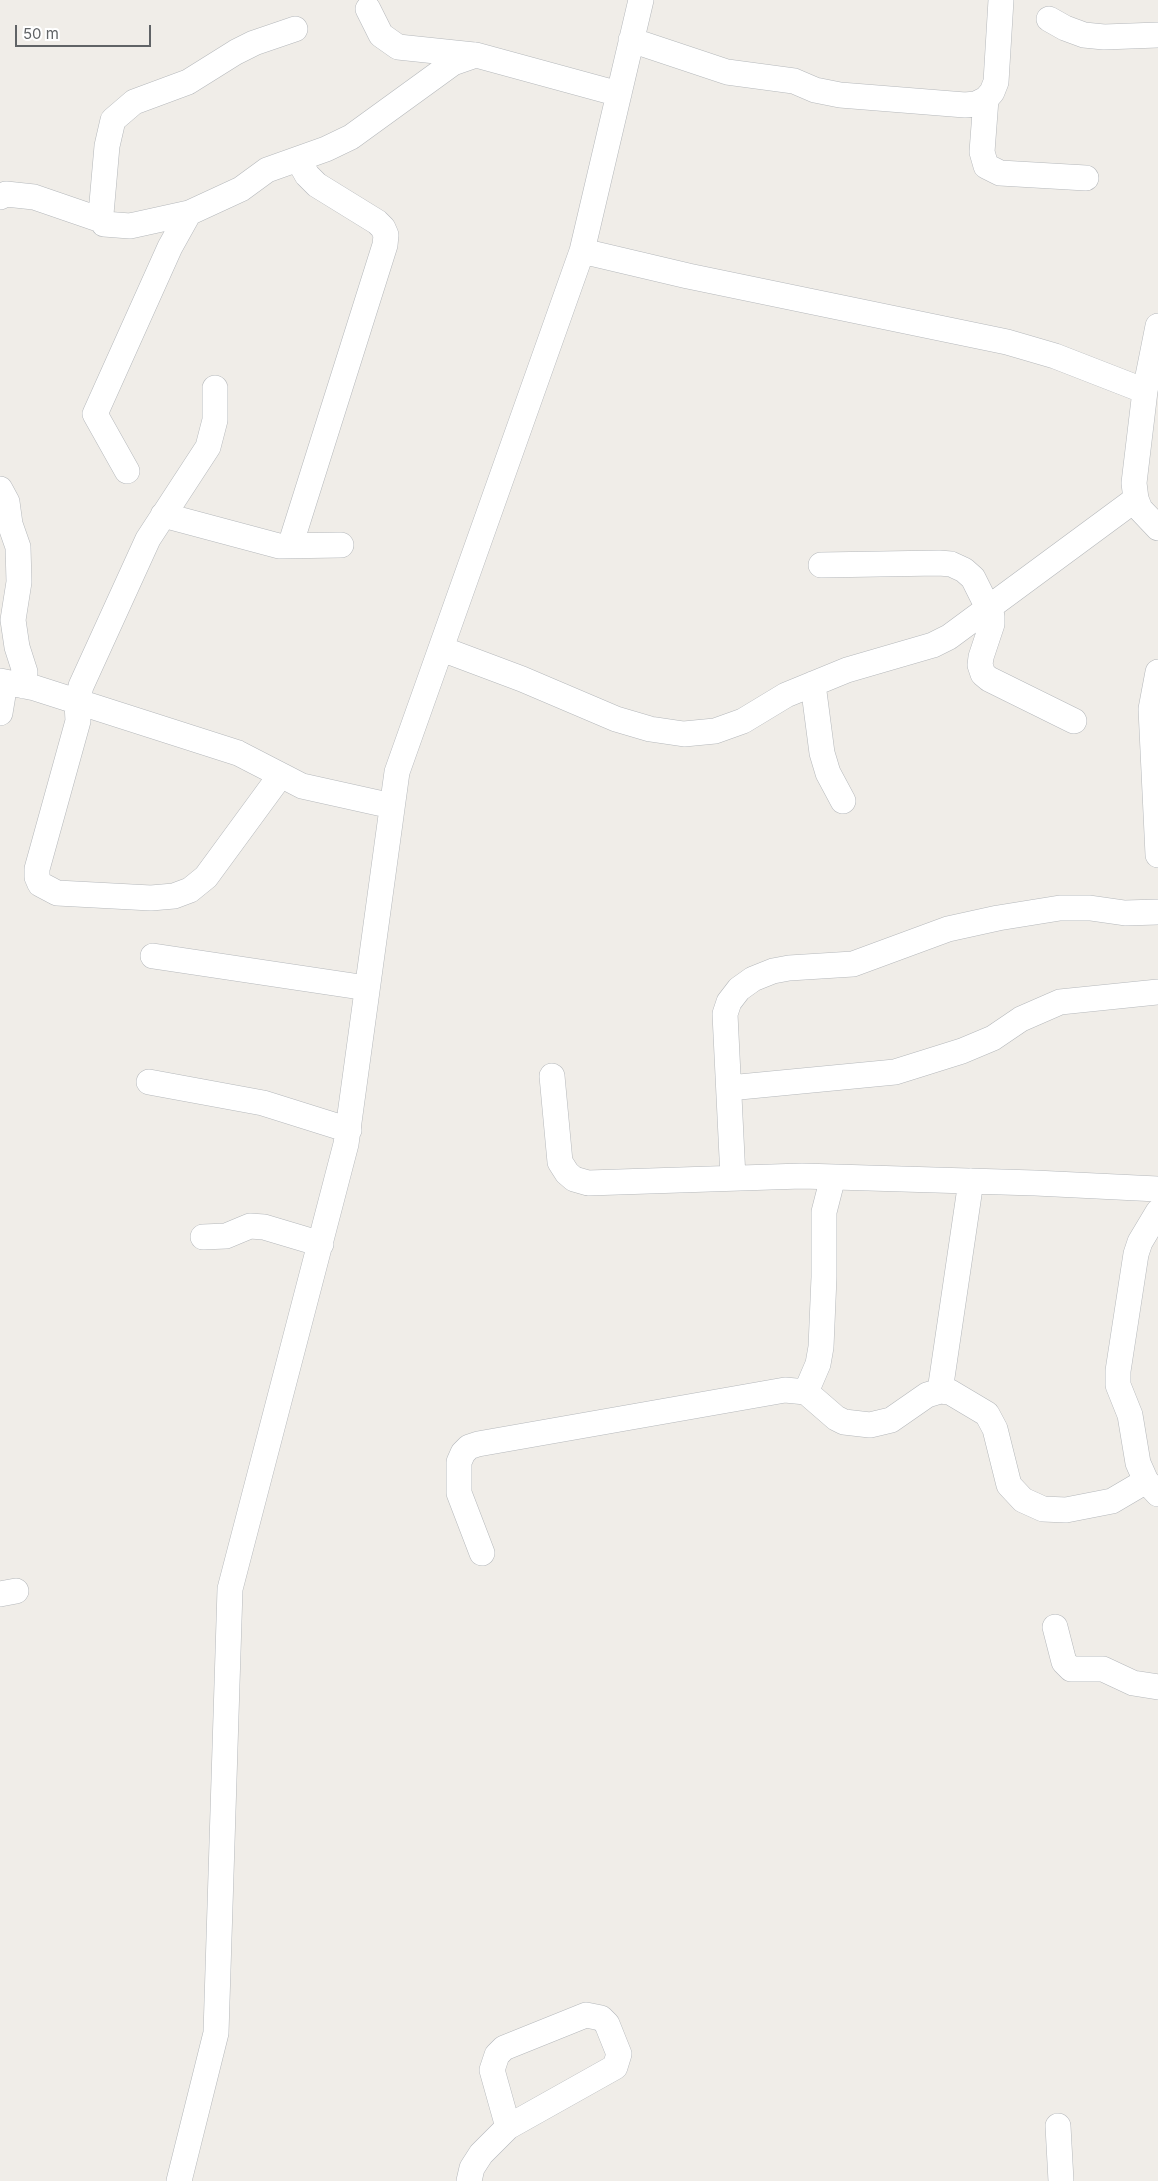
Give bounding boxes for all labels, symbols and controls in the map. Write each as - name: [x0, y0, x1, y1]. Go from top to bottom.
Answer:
- scale bar: [18, 15, 154, 47]
- text: 50 m: [23, 24, 59, 43]

